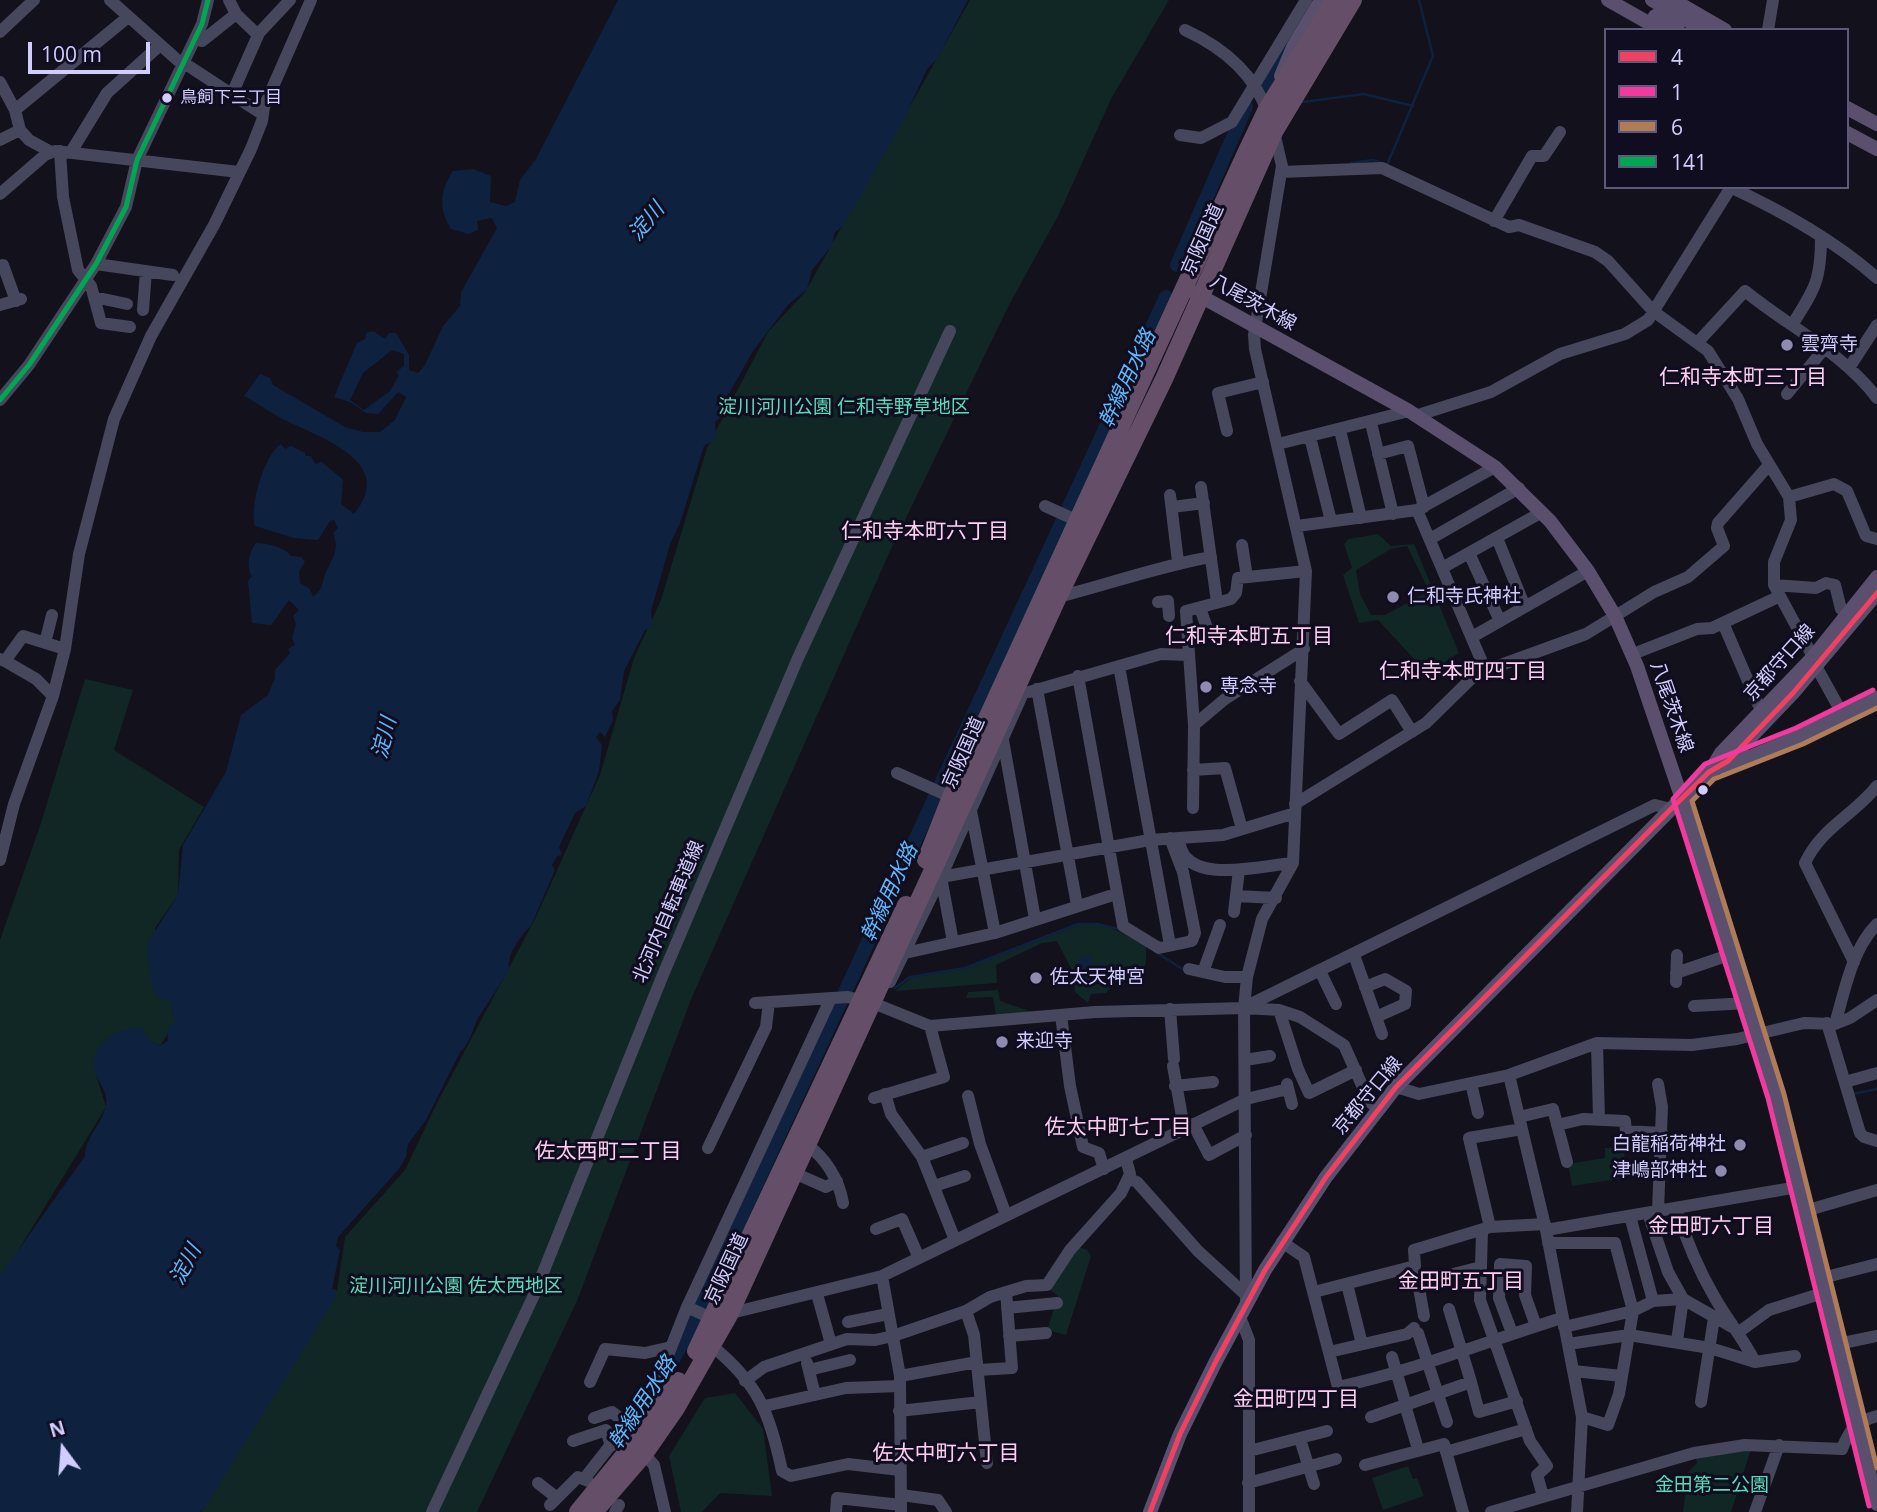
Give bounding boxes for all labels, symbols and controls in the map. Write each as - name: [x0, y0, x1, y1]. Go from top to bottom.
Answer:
- scale bar: [32, 28, 154, 72]
- legend: [1604, 28, 1849, 189]
- text: 100 m: [41, 40, 102, 68]
- text: 4: [1671, 43, 1683, 71]
- text: 1: [1671, 78, 1683, 106]
- place label: 鳥飼下三丁目: [180, 88, 282, 108]
- marker: 鳥飼下三丁目: [160, 91, 174, 105]
- text: 6: [1671, 113, 1683, 141]
- text: 141: [1671, 148, 1707, 176]
- water label: 淀川: [624, 198, 670, 246]
- street label: 京阪国道: [1177, 201, 1229, 279]
- street label: 八尾茨木線: [1206, 270, 1300, 336]
- water label: 幹線用水路: [1094, 326, 1162, 432]
- place label: 雲齊寺: [1801, 334, 1858, 356]
- marker: 雲齊寺: [1779, 337, 1795, 353]
- district label: 仁和寺本町三丁目: [1659, 365, 1827, 391]
- park label: 淀川河川公園 仁和寺野草地区: [718, 397, 970, 419]
- district label: 仁和寺本町六丁目: [841, 519, 1009, 545]
- place label: 仁和寺氏神社: [1407, 586, 1521, 608]
- marker: 仁和寺氏神社: [1385, 589, 1401, 605]
- street label: 京都守口線: [1740, 620, 1820, 706]
- district label: 仁和寺本町五丁目: [1165, 624, 1333, 650]
- street label: 八尾茨木線: [1645, 658, 1697, 756]
- district label: 仁和寺本町四丁目: [1379, 659, 1547, 685]
- place label: 専念寺: [1220, 676, 1277, 698]
- marker: 専念寺: [1198, 679, 1214, 695]
- street label: 京阪国道: [938, 714, 990, 792]
- water label: 淀川: [368, 715, 402, 761]
- unlabelled marker: [1696, 783, 1710, 797]
- street label: 北河内自転車道線: [629, 838, 709, 986]
- water label: 幹線用水路: [856, 840, 924, 946]
- place label: 佐太天神宮: [1050, 967, 1145, 989]
- marker: 佐太天神宮: [1028, 970, 1044, 986]
- place label: 来迎寺: [1016, 1031, 1073, 1053]
- marker: 来迎寺: [994, 1034, 1010, 1050]
- street label: 京都守口線: [1329, 1052, 1407, 1140]
- district label: 佐太中町七丁目: [1045, 1115, 1191, 1141]
- place label: 白龍稲荷神社: [1612, 1134, 1726, 1156]
- marker: 白龍稲荷神社: [1732, 1137, 1748, 1153]
- district label: 佐太西町二丁目: [535, 1139, 681, 1165]
- place label: 津嶋部神社: [1612, 1160, 1707, 1182]
- marker: 津嶋部神社: [1713, 1163, 1729, 1179]
- district label: 金田町六丁目: [1648, 1214, 1774, 1240]
- street label: 京阪国道: [701, 1230, 753, 1308]
- water label: 淀川: [165, 1241, 207, 1289]
- district label: 金田町五丁目: [1398, 1269, 1524, 1295]
- park label: 淀川河川公園 佐太西地区: [349, 1276, 563, 1298]
- water label: 幹線用水路: [604, 1352, 682, 1454]
- district label: 金田町四丁目: [1233, 1387, 1359, 1413]
- north arrow: [28, 1414, 98, 1484]
- text: N: [46, 1414, 68, 1443]
- district label: 佐太中町六丁目: [873, 1441, 1019, 1467]
- park label: 金田第二公園: [1655, 1475, 1769, 1497]

